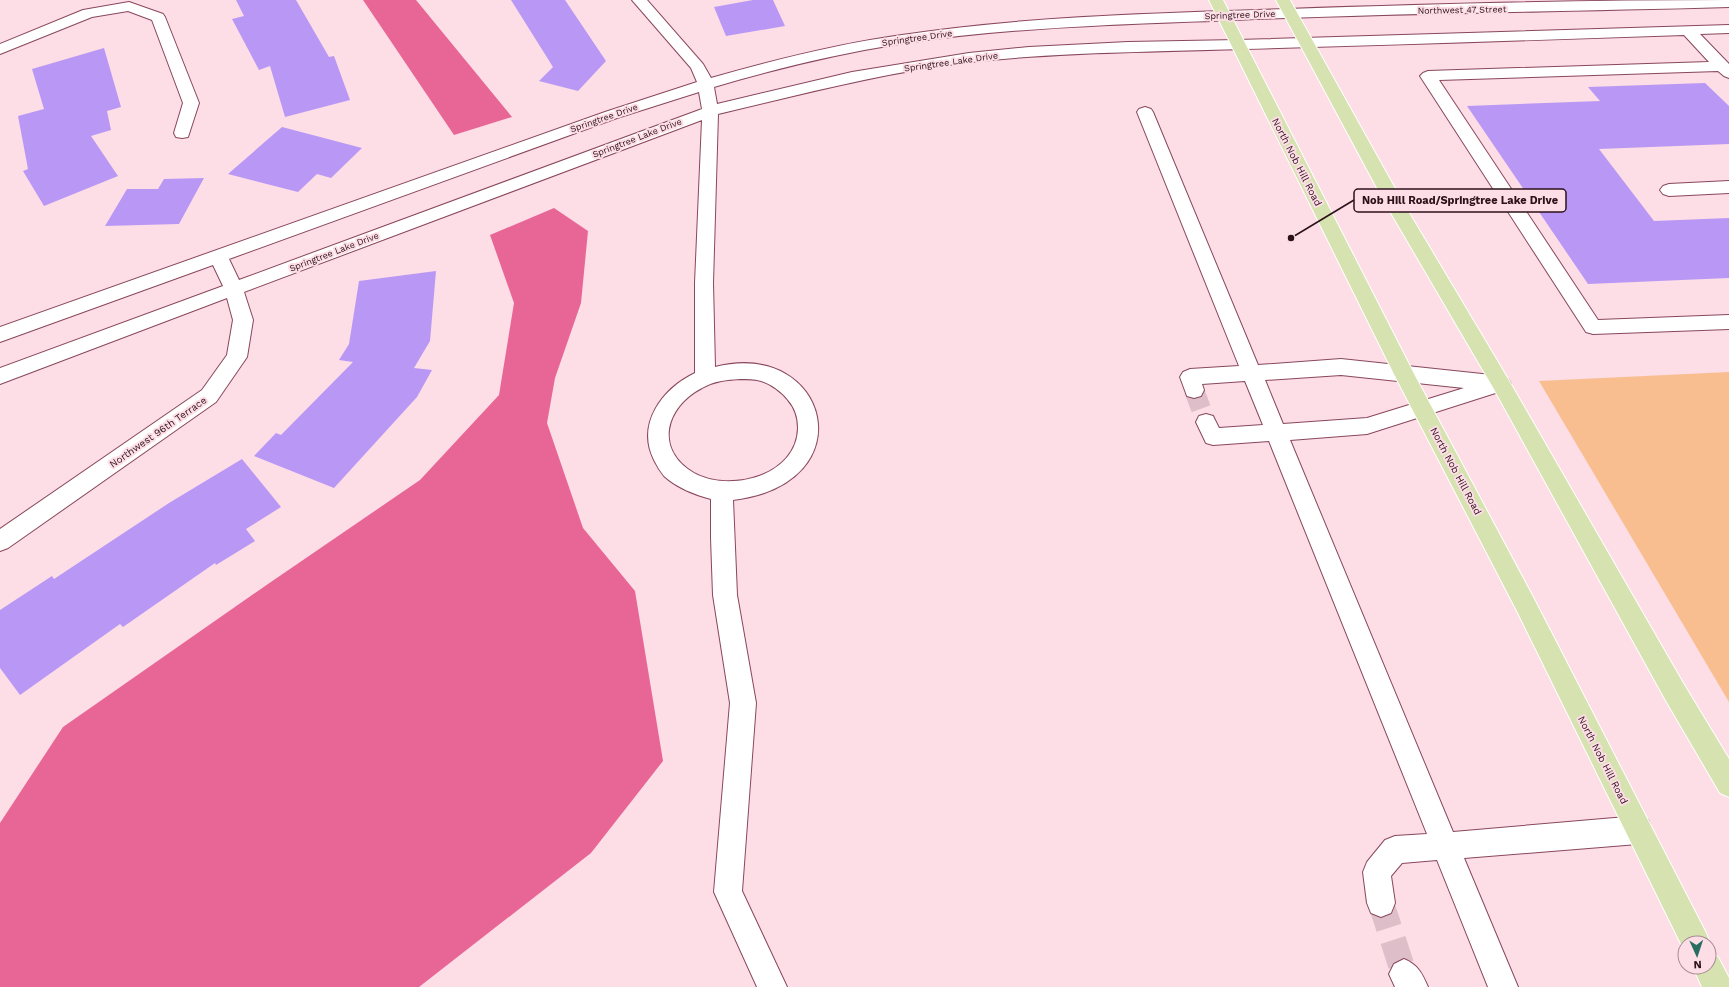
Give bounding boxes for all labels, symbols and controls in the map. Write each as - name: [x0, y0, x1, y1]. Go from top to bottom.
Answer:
- street label: Northwest 47 Street: [1418, 4, 1507, 16]
- street label: Springtree Drive: [1204, 9, 1276, 21]
- street label: Springtree Drive: [881, 28, 953, 48]
- street label: Springtree Lake Drive: [903, 50, 999, 74]
- street label: Springtree Drive: [569, 102, 639, 134]
- street label: Springtree Lake Drive: [591, 116, 683, 160]
- street label: North Nob Hill Road: [1270, 116, 1324, 208]
- callout: Nob Hill Road/Springtree Lake Drive: [1354, 189, 1566, 212]
- text: Nob Hill Road/Springtree Lake Drive: [1362, 194, 1558, 207]
- street label: Springtree Lake Drive: [288, 230, 380, 274]
- street label: Northwest 96th Terrace: [107, 394, 209, 470]
- street label: North Nob Hill Road: [1428, 425, 1484, 517]
- street label: North Nob Hill Road: [1576, 714, 1630, 806]
- north arrow: [1677, 935, 1717, 975]
- text: N: [1693, 958, 1702, 971]

